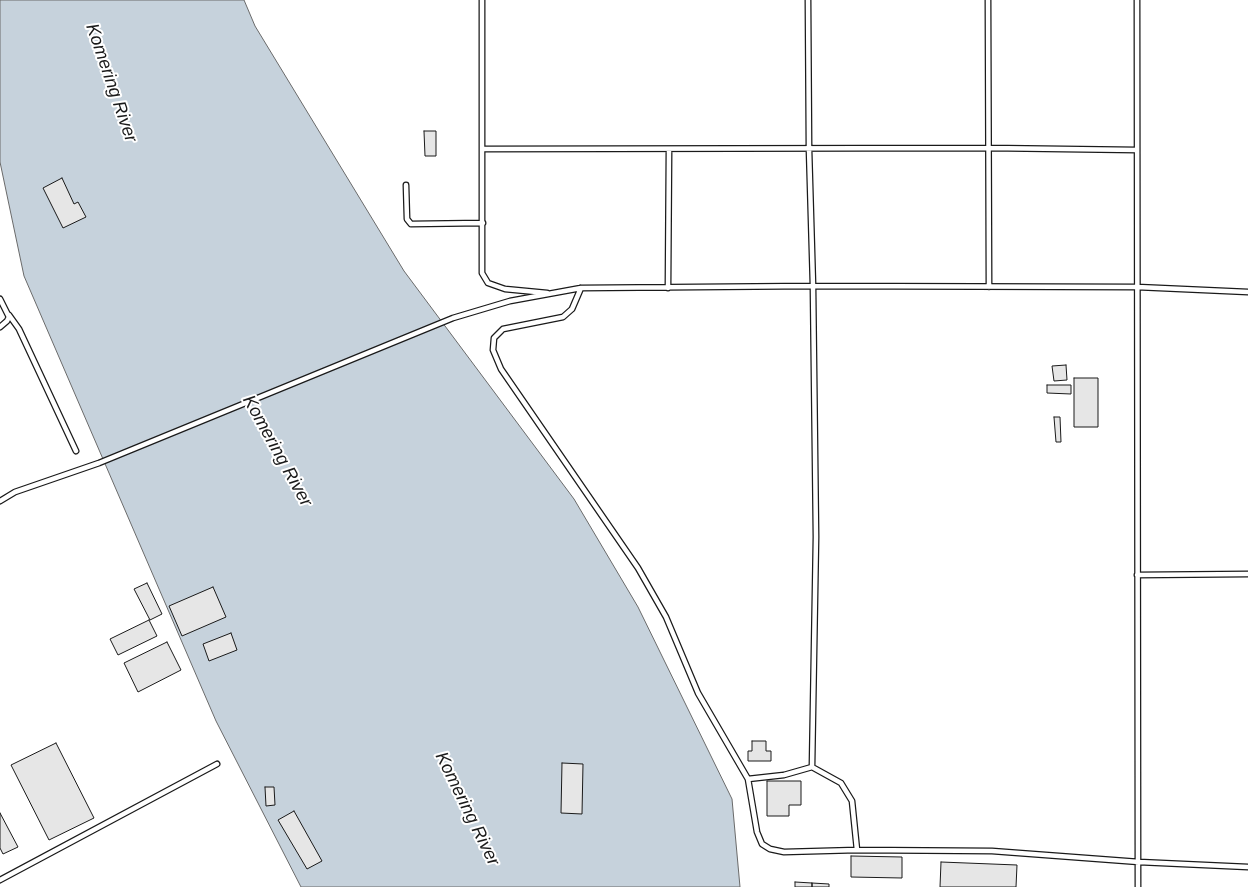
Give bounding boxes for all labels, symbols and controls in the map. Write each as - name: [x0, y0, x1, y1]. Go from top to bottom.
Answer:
- water label: Komering River: [81, 21, 141, 145]
- water label: Komering River: [237, 392, 317, 510]
- water label: Komering River: [430, 749, 504, 869]

